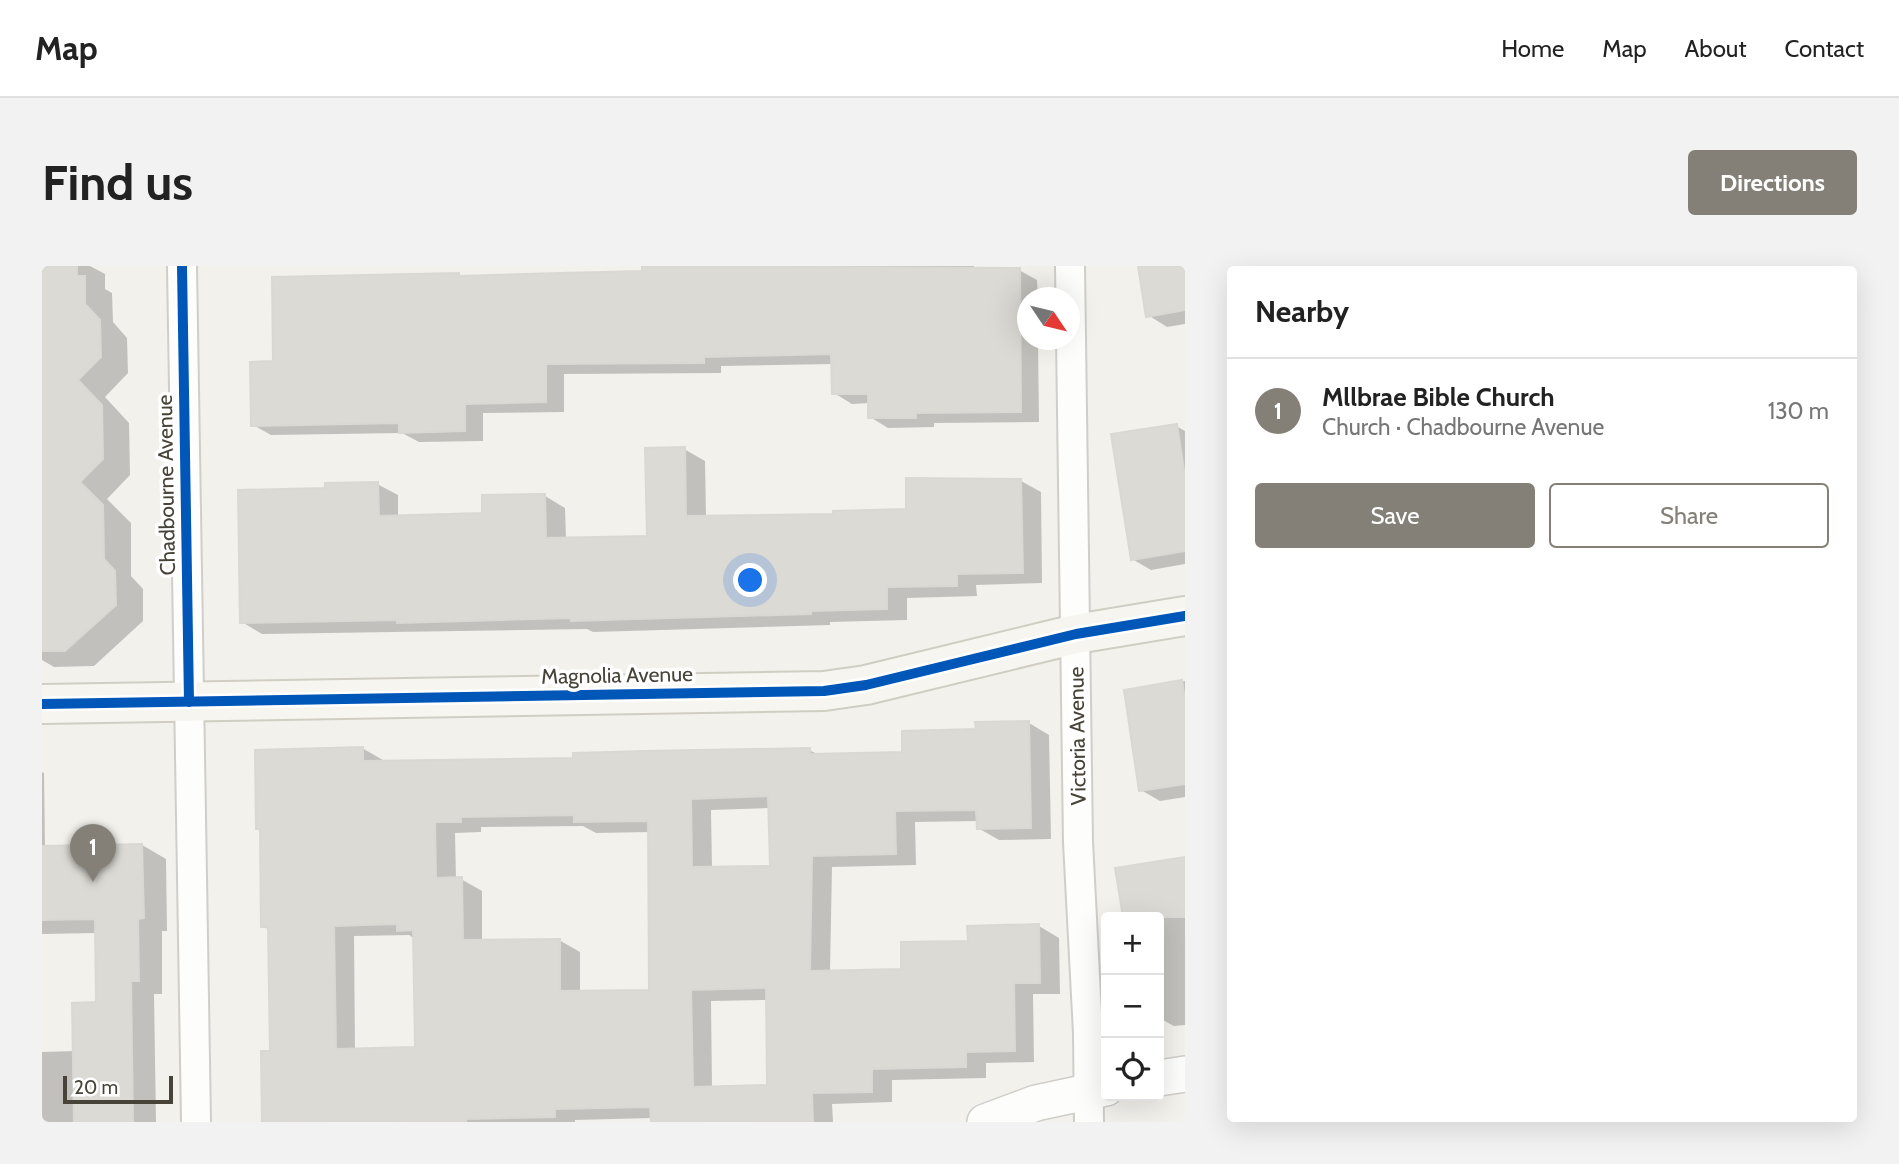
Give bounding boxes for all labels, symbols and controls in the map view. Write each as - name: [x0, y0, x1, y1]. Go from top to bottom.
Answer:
- text: Map: [35, 28, 98, 68]
- text: Home: [1501, 34, 1564, 63]
- text: Map: [1602, 34, 1647, 63]
- text: About: [1685, 34, 1747, 63]
- text: Contact: [1785, 34, 1864, 63]
- button: Directions: [1688, 150, 1857, 215]
- text: Find us: [42, 153, 193, 212]
- north arrow: [1017, 287, 1080, 350]
- text: Nearby: [1255, 293, 1349, 330]
- text: Mllbrae Bible Church: [1322, 381, 1555, 413]
- street label: Chadbourne Avenue: [152, 394, 180, 576]
- text: 1: [1274, 397, 1282, 425]
- text: 130 m: [1768, 397, 1829, 425]
- text: Church · Chadbourne Avenue: [1322, 413, 1604, 441]
- button: Save: [1255, 483, 1535, 548]
- button: Share: [1549, 483, 1829, 548]
- your location: [733, 563, 767, 597]
- street label: Magnolia Avenue: [541, 661, 693, 689]
- street label: Victoria Avenue: [1063, 666, 1091, 806]
- pin: 1: [70, 824, 116, 882]
- map controls: [1101, 912, 1164, 1101]
- button: +: [1101, 912, 1164, 975]
- button: −: [1101, 975, 1164, 1038]
- button: locate: [1101, 1038, 1164, 1101]
- scale bar: [63, 1073, 173, 1105]
- text: 20 m: [74, 1076, 118, 1099]

